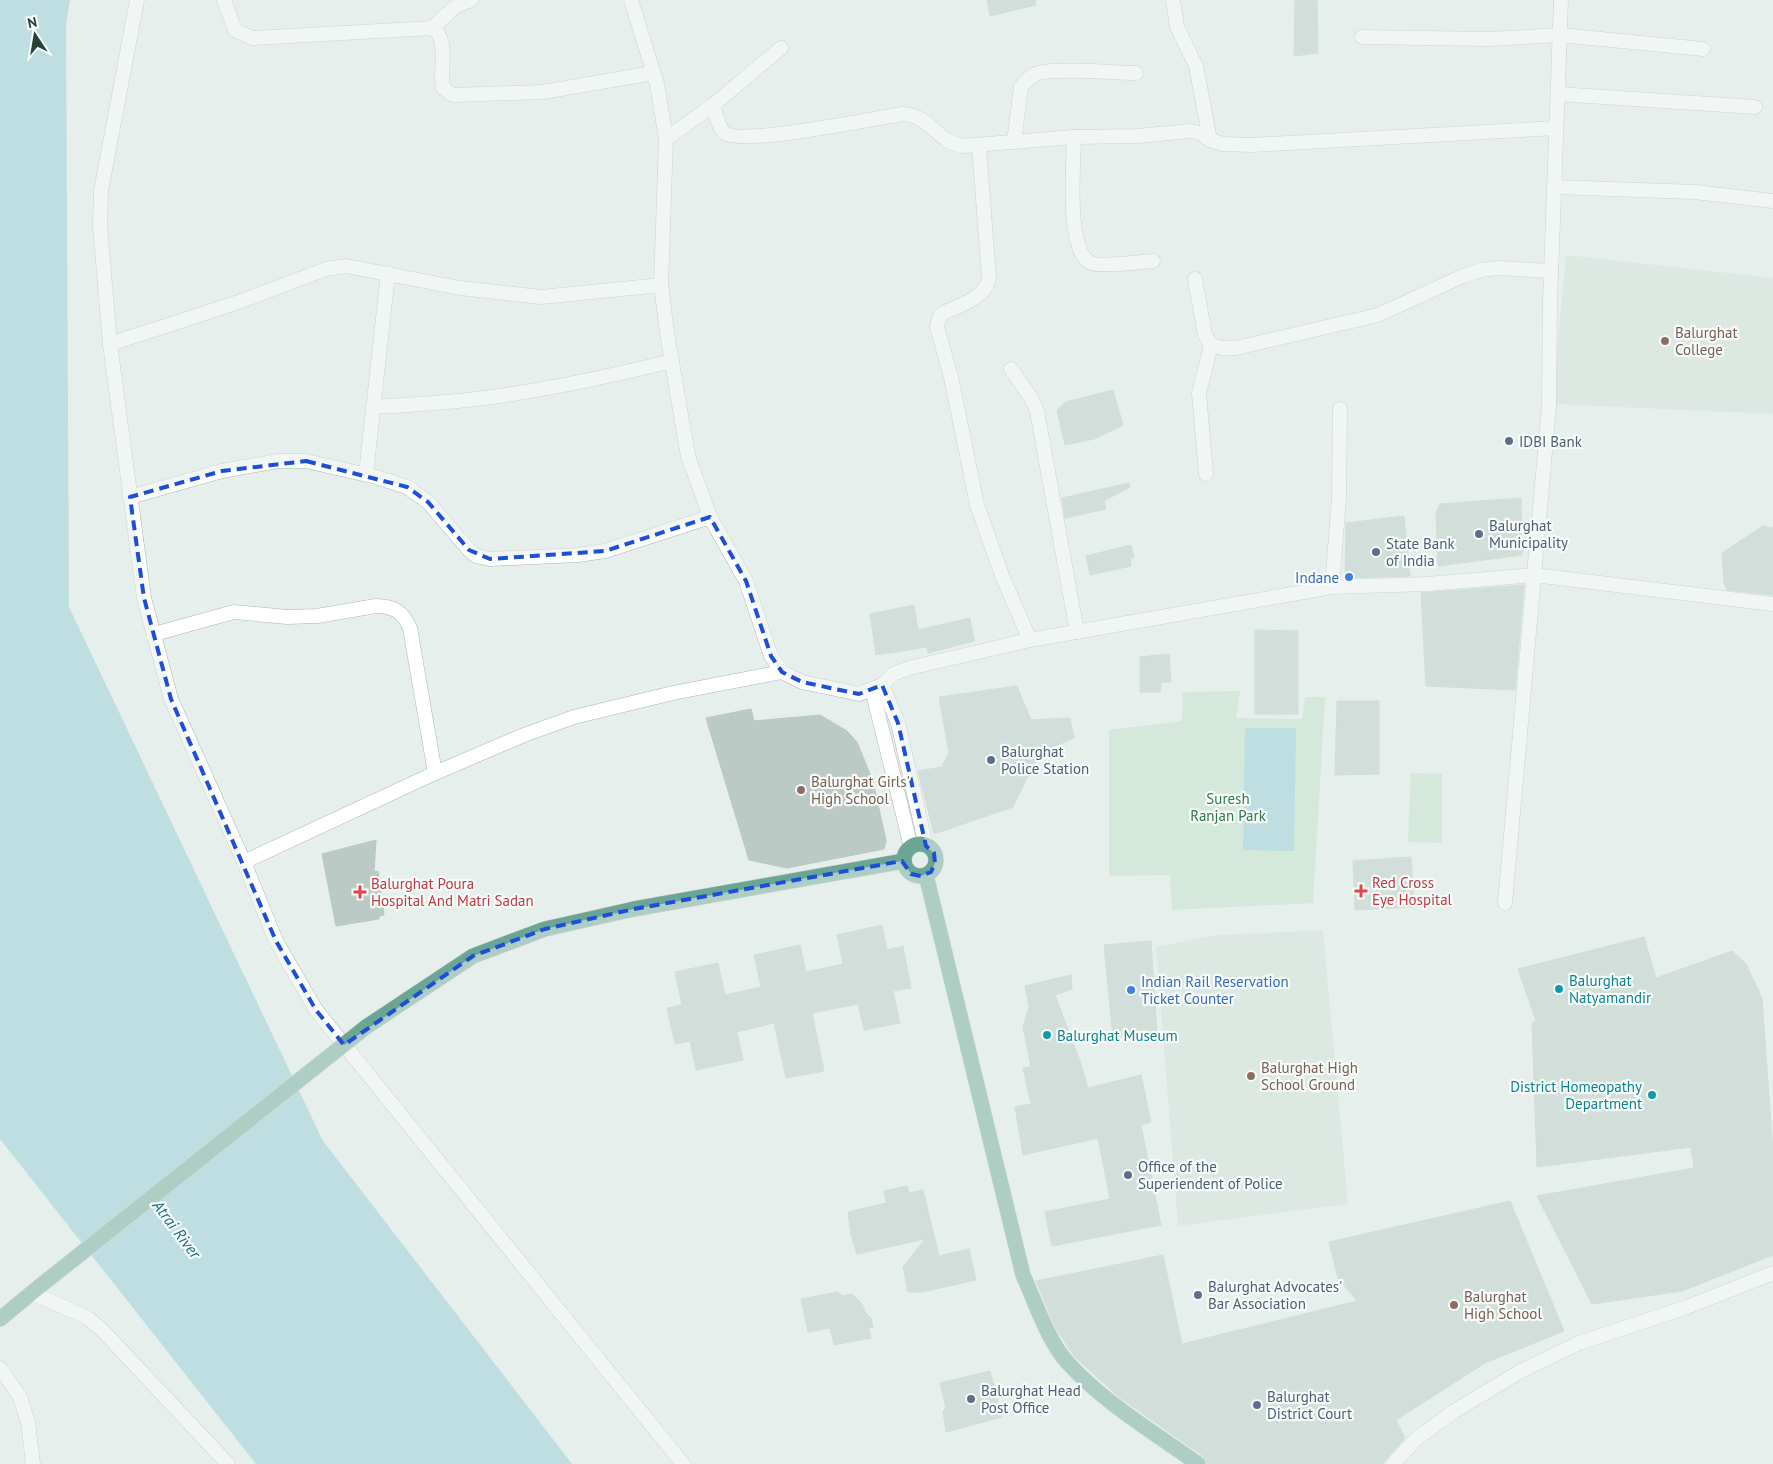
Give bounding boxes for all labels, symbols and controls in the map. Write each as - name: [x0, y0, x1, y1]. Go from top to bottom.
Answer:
- north arrow: [10, 10, 60, 60]
- text: N: [26, 13, 39, 32]
- place label: Balurghat College: [1675, 323, 1738, 359]
- marker: Balurghat College: [1659, 335, 1671, 347]
- place label: IDBI Bank: [1519, 432, 1583, 451]
- marker: IDBI Bank: [1503, 435, 1515, 447]
- place label: Balurghat Municipality: [1489, 516, 1568, 552]
- marker: Balurghat Municipality: [1473, 528, 1485, 540]
- place label: State Bank of India: [1386, 534, 1455, 570]
- marker: State Bank of India: [1370, 546, 1382, 558]
- place label: Indane: [1295, 568, 1339, 587]
- marker: Indane: [1343, 571, 1355, 583]
- place label: Balurghat Police Station: [1001, 742, 1089, 778]
- marker: Balurghat Police Station: [985, 754, 997, 766]
- place label: Balurghat Girls' High School: [811, 772, 910, 808]
- marker: Balurghat Girls' High School: [795, 784, 807, 796]
- park label: Suresh Ranjan Park: [1190, 789, 1267, 825]
- place label: Red Cross Eye Hospital: [1372, 873, 1453, 909]
- place label: Balurghat Poura Hospital And Matri Sadan: [371, 874, 534, 910]
- marker: Red Cross Eye Hospital: [1354, 884, 1368, 898]
- marker: Balurghat Poura Hospital And Matri Sadan: [353, 885, 367, 899]
- place label: Balurghat Natyamandir: [1569, 971, 1651, 1007]
- place label: Indian Rail Reservation Ticket Counter: [1141, 972, 1289, 1008]
- marker: Balurghat Natyamandir: [1553, 983, 1565, 995]
- marker: Indian Rail Reservation Ticket Counter: [1125, 984, 1137, 996]
- place label: Balurghat Museum: [1057, 1026, 1178, 1045]
- marker: Balurghat Museum: [1041, 1029, 1053, 1041]
- place label: Balurghat High School Ground: [1261, 1058, 1358, 1094]
- marker: Balurghat High School Ground: [1245, 1070, 1257, 1082]
- place label: District Homeopathy Department: [1510, 1077, 1642, 1113]
- marker: District Homeopathy Department: [1646, 1089, 1658, 1101]
- place label: Office of the Superiendent of Police: [1138, 1157, 1283, 1193]
- marker: Office of the Superiendent of Police: [1122, 1169, 1134, 1181]
- water label: Atrai River: [148, 1195, 206, 1263]
- place label: Balurghat Advocates' Bar Association: [1208, 1277, 1342, 1313]
- place label: Balurghat High School: [1464, 1287, 1542, 1323]
- marker: Balurghat Advocates' Bar Association: [1192, 1289, 1204, 1301]
- marker: Balurghat High School: [1448, 1299, 1460, 1311]
- place label: Balurghat Head Post Office: [981, 1381, 1081, 1417]
- place label: Balurghat District Court: [1267, 1387, 1352, 1423]
- marker: Balurghat Head Post Office: [965, 1393, 977, 1405]
- marker: Balurghat District Court: [1251, 1399, 1263, 1411]

